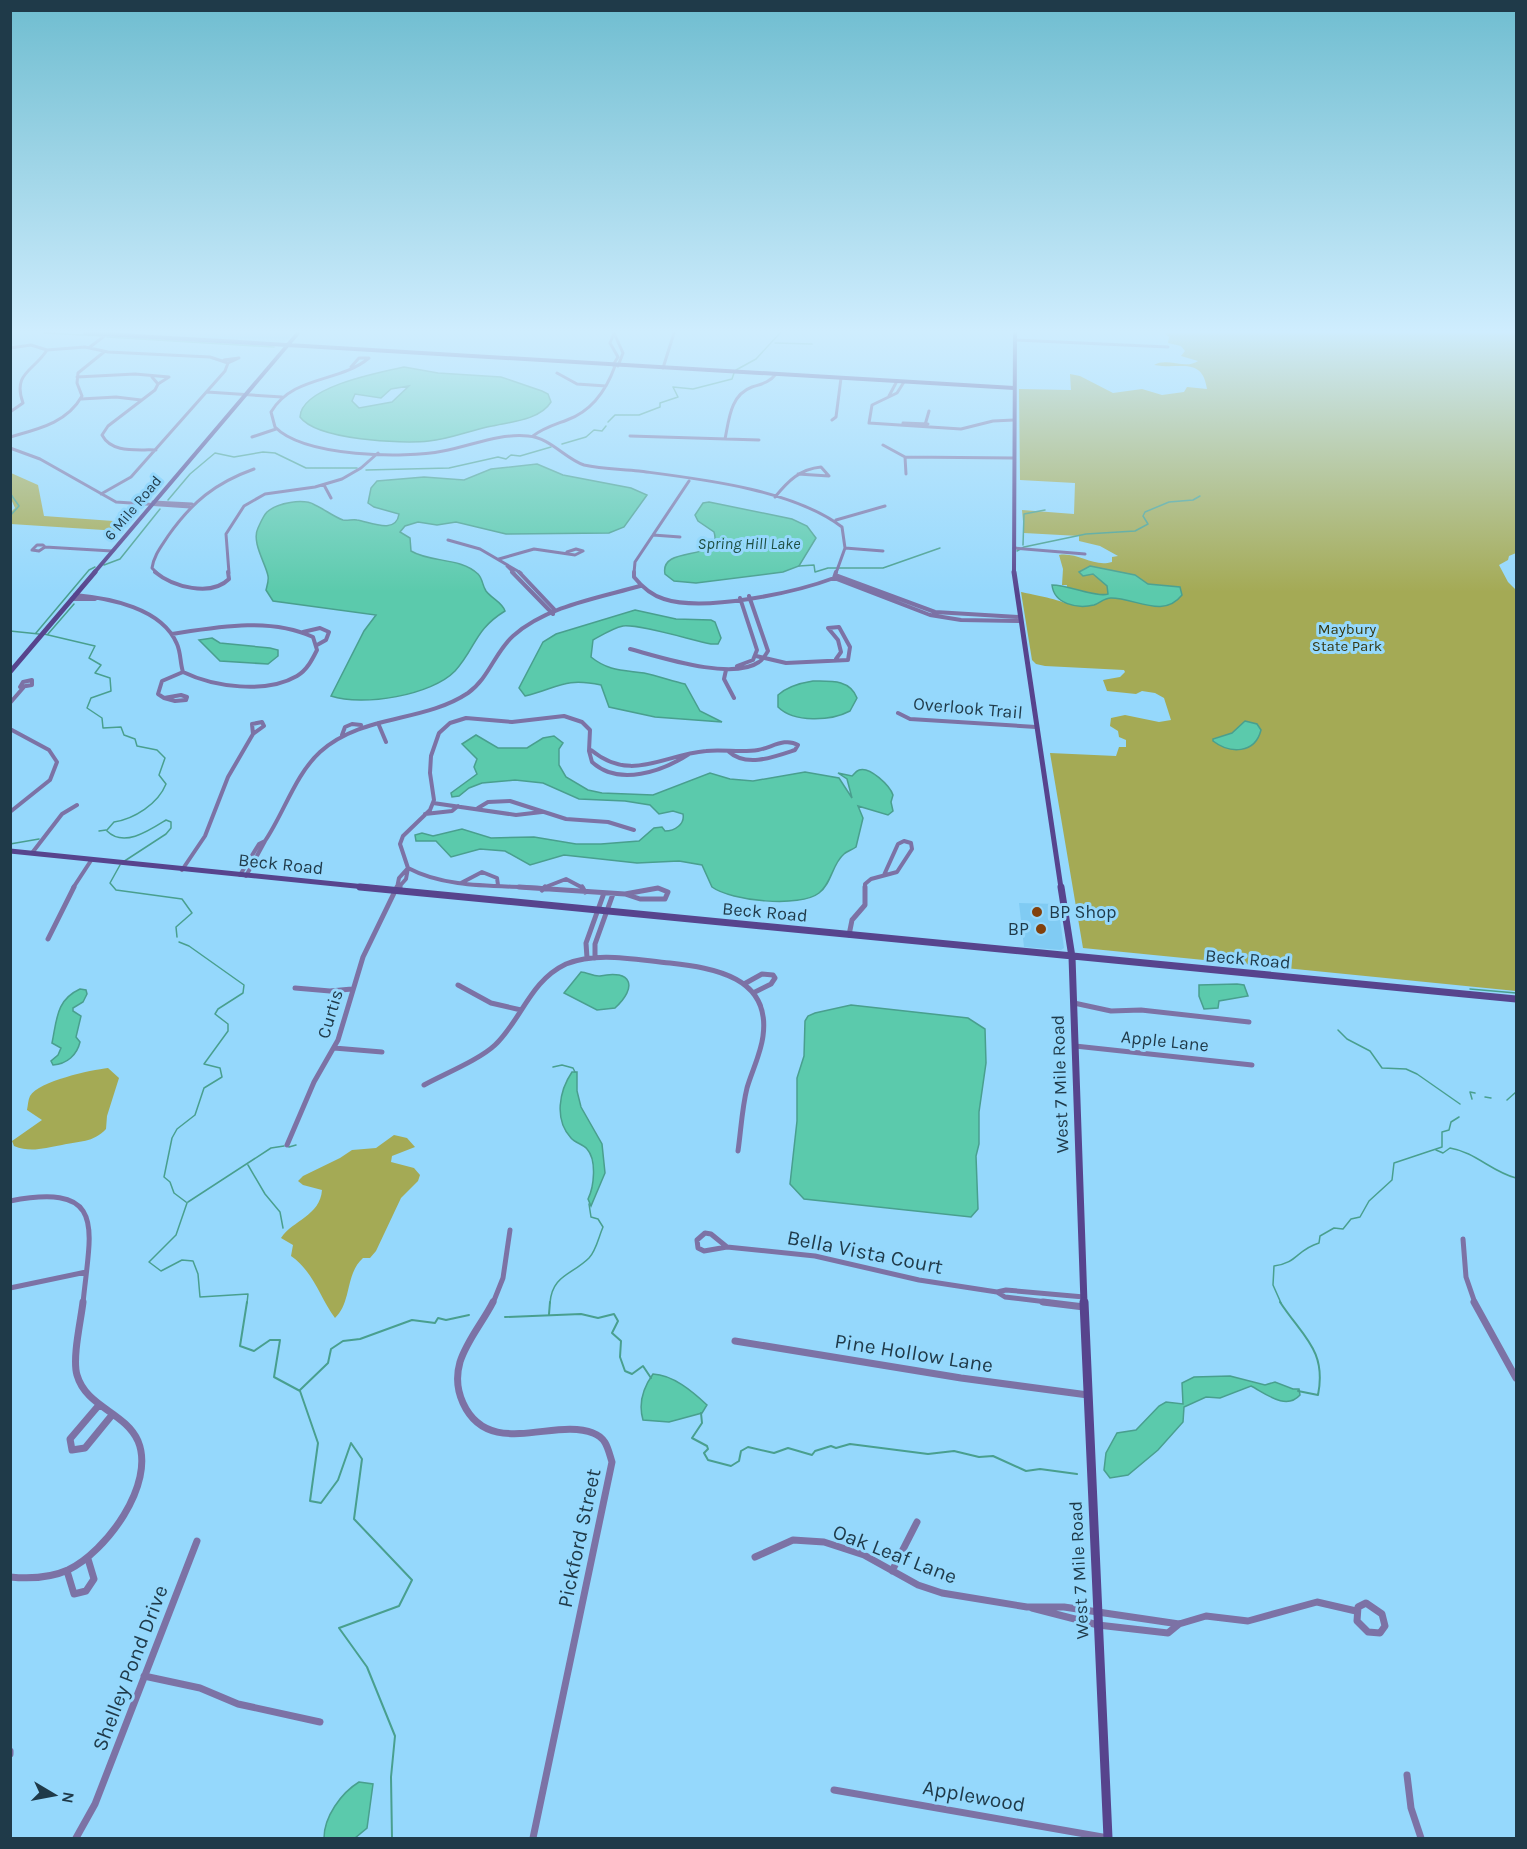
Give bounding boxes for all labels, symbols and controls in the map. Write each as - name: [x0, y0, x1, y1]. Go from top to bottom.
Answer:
- street label: 6 Mile Road: [101, 472, 165, 544]
- water label: Spring Hill Lake: [697, 534, 801, 553]
- park label: Maybury State Park: [1312, 620, 1382, 655]
- street label: Overlook Trail: [912, 692, 1024, 724]
- street label: Beck Road: [237, 849, 325, 879]
- street label: Beck Road: [721, 897, 809, 927]
- place label: BP Shop: [1049, 901, 1117, 923]
- marker: BP Shop: [1030, 905, 1044, 919]
- place label: BP: [1008, 918, 1029, 940]
- marker: BP: [1034, 922, 1048, 936]
- street label: Beck Road: [1204, 944, 1292, 974]
- street label: Curtis: [312, 987, 348, 1041]
- street label: West 7 Mile Road: [1047, 1014, 1073, 1154]
- street label: Apple Lane: [1120, 1025, 1210, 1057]
- street label: Bella Vista Court: [785, 1225, 945, 1279]
- street label: Pine Hollow Lane: [833, 1329, 995, 1377]
- street label: Pickford Street: [553, 1466, 605, 1610]
- street label: West 7 Mile Road: [1064, 1500, 1094, 1640]
- street label: Oak Leaf Lane: [829, 1519, 961, 1589]
- street label: Shelley Pond Drive: [87, 1582, 173, 1754]
- north arrow: [24, 1765, 84, 1825]
- street label: Applewood: [921, 1775, 1027, 1817]
- text: N: [58, 1790, 79, 1805]

